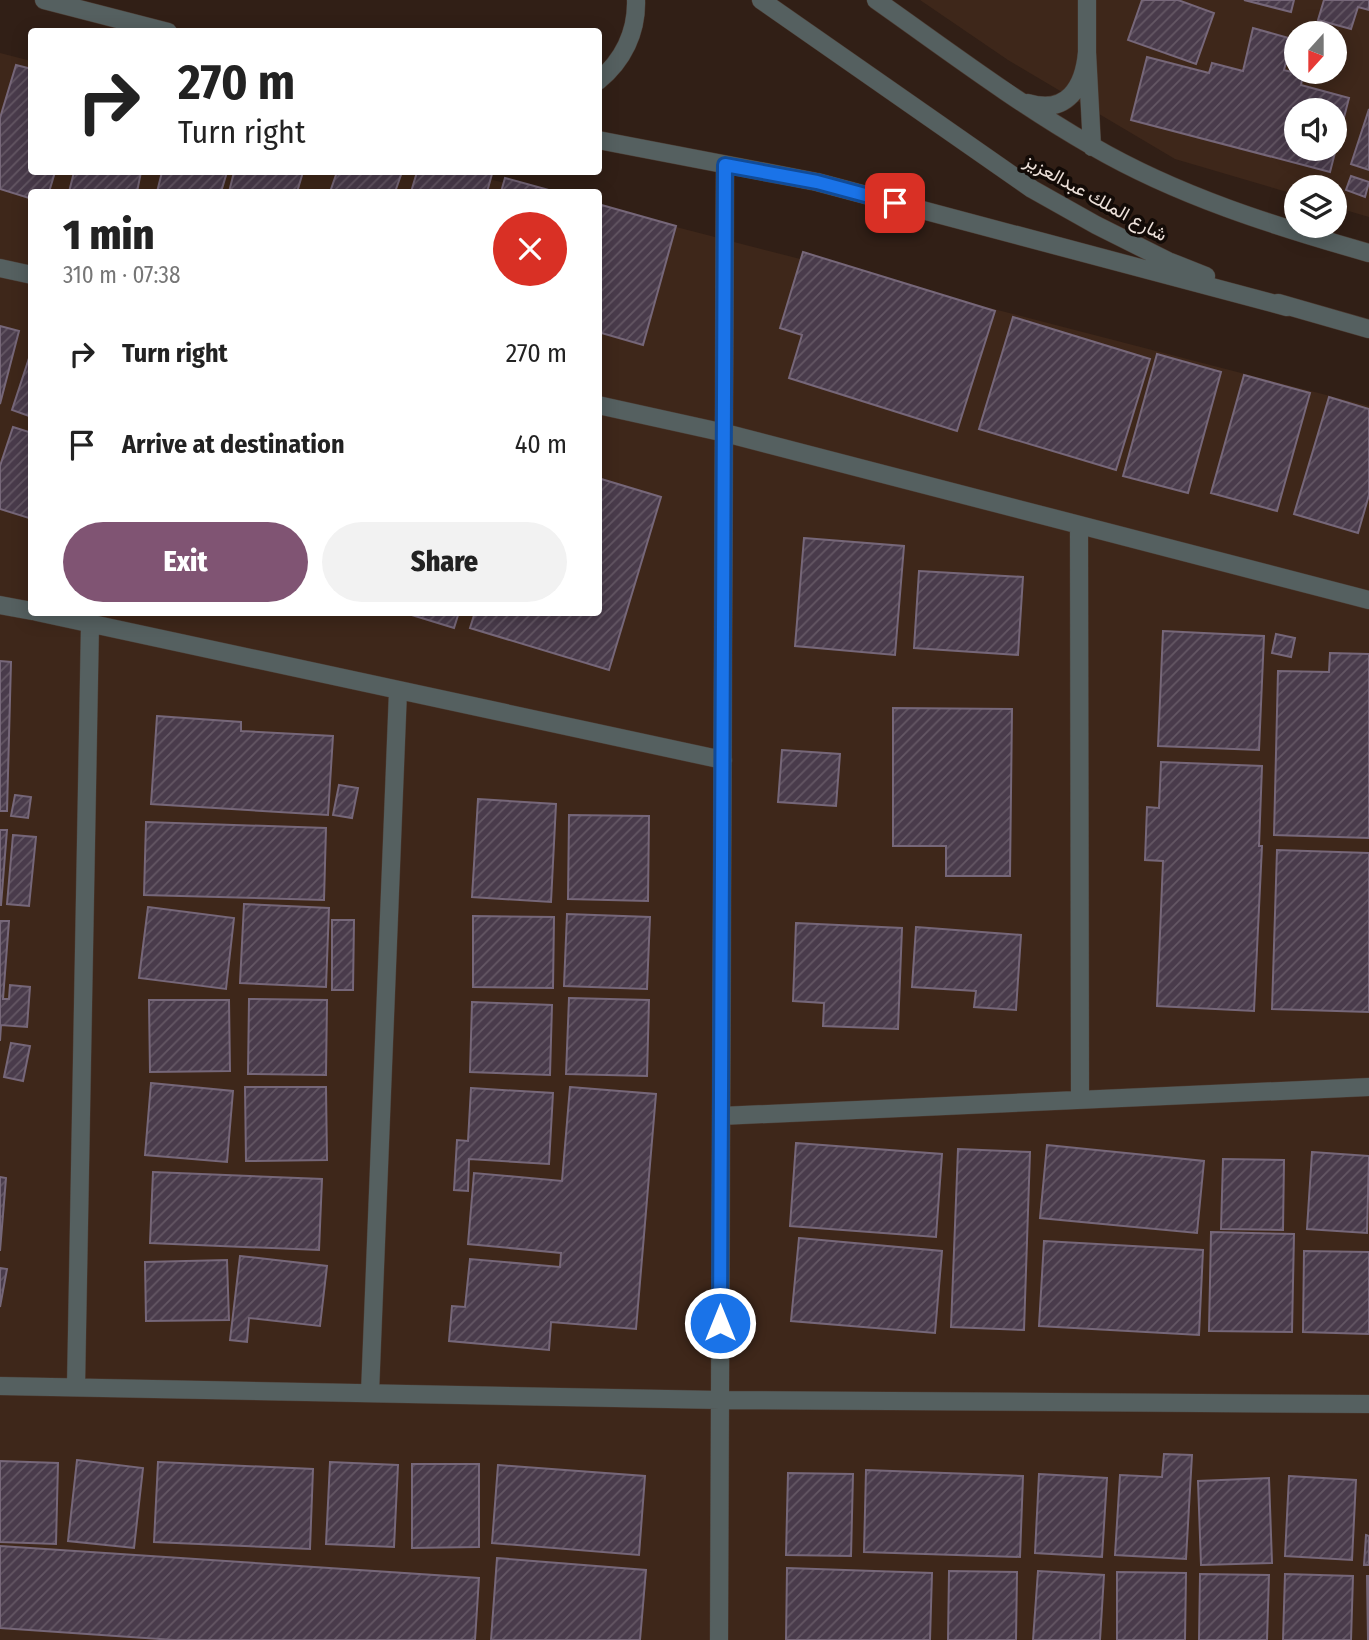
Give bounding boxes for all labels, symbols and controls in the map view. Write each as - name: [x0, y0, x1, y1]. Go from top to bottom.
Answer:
- north arrow: [1284, 21, 1348, 84]
- map controls: [1284, 21, 1347, 238]
- text: 270 m: [178, 53, 295, 112]
- icon: right: [63, 56, 154, 147]
- button: sound: [1284, 98, 1347, 161]
- text: Turn right: [178, 113, 305, 151]
- street label: شارع الملك عبدالعزيز: [1019, 148, 1171, 247]
- pin: [865, 173, 925, 233]
- button: layers: [1284, 175, 1347, 238]
- icon: arrive: [876, 184, 914, 222]
- text: 1 min: [63, 210, 154, 260]
- button: close: [493, 212, 567, 286]
- text: 310 m · 07:38: [63, 261, 180, 289]
- icon: right: [63, 335, 101, 373]
- text: Turn right: [122, 338, 228, 369]
- text: 270 m: [506, 338, 567, 369]
- icon: arrive: [63, 426, 101, 464]
- text: Arrive at destination: [122, 429, 345, 460]
- text: 40 m: [515, 429, 567, 460]
- button: Exit: [63, 522, 308, 602]
- button: Share: [322, 522, 567, 602]
- position arrow: [683, 1286, 757, 1360]

